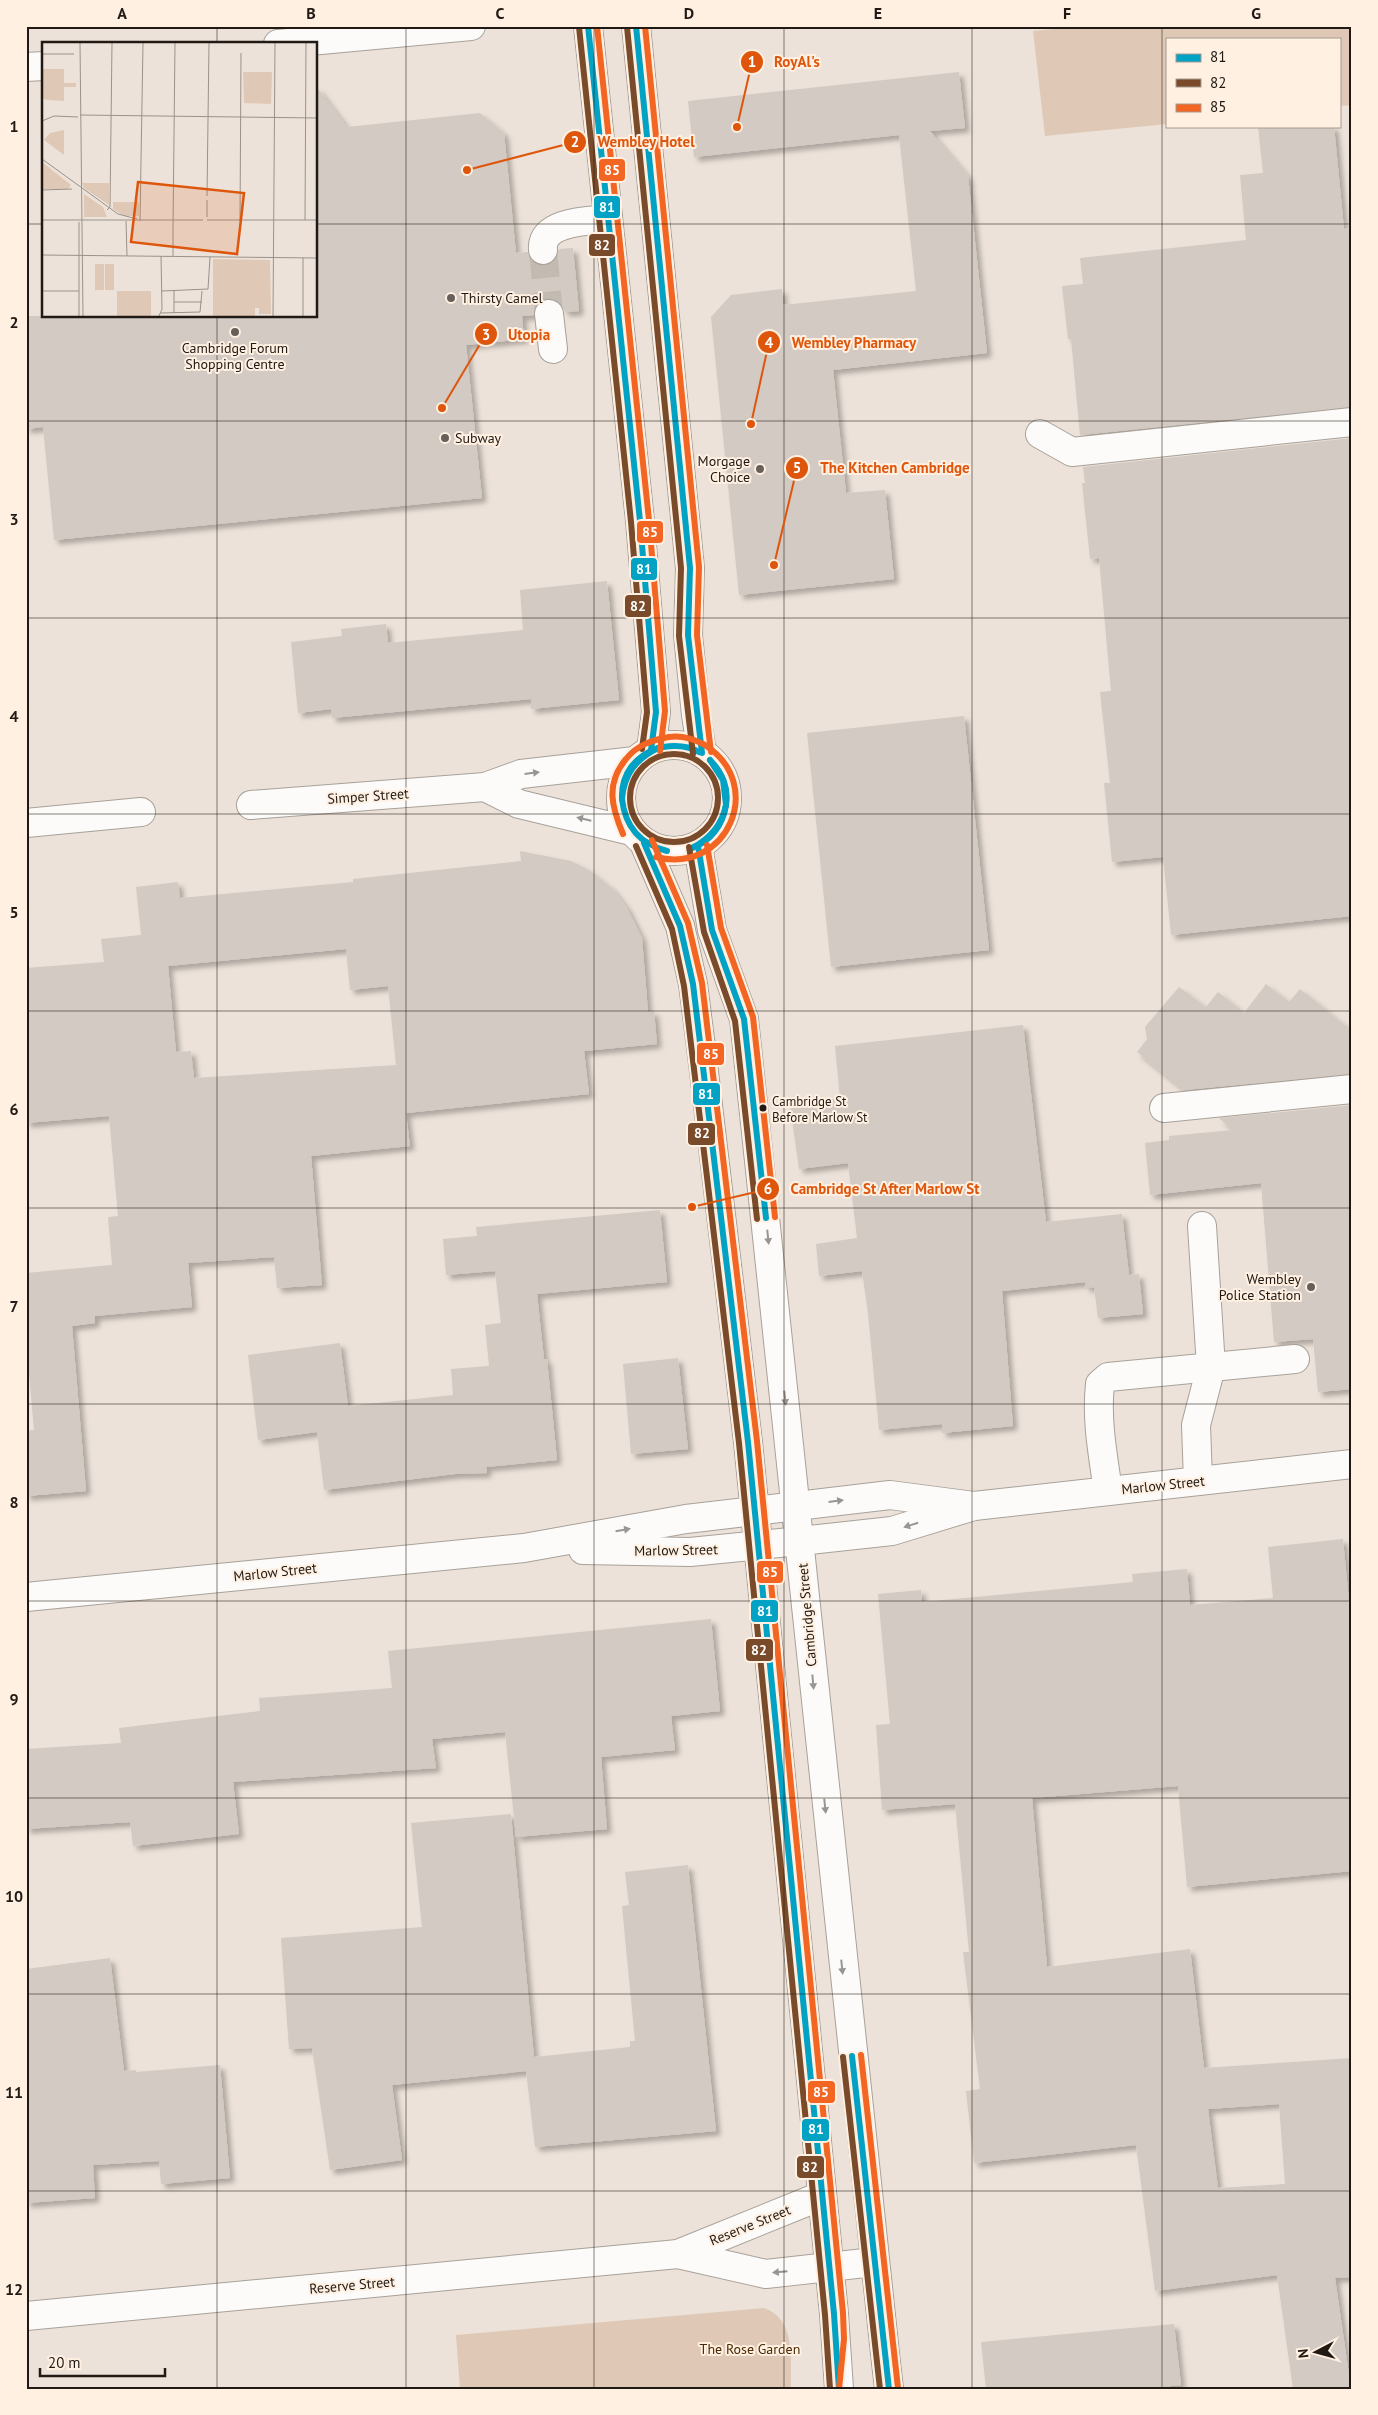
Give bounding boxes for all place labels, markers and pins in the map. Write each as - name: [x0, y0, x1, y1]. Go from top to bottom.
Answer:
- callout: RoyAl's: [739, 47, 830, 77]
- callout: Wembley Hotel: [562, 127, 705, 157]
- place label: Thirsty Camel: [461, 289, 543, 307]
- marker: Thirsty Camel: [445, 292, 457, 304]
- callout: Utopia: [473, 319, 560, 349]
- marker: Cambridge Forum Shopping Centre: [229, 326, 241, 338]
- callout: Wembley Pharmacy: [756, 327, 926, 357]
- place label: Cambridge Forum Shopping Centre: [182, 339, 288, 373]
- place label: Subway: [455, 429, 502, 447]
- marker: Subway: [439, 432, 451, 444]
- place label: Morgage Choice: [698, 452, 750, 486]
- callout: The Kitchen Cambridge: [785, 453, 980, 483]
- marker: Morgage Choice: [754, 463, 766, 475]
- place label: Cambridge St Before Marlow St: [772, 1093, 868, 1126]
- marker: Cambridge St Before Marlow St: [758, 1103, 768, 1113]
- callout: Cambridge St After Marlow St: [755, 1174, 990, 1204]
- place label: Wembley Police Station: [1219, 1270, 1301, 1304]
- marker: Wembley Police Station: [1305, 1281, 1317, 1293]

